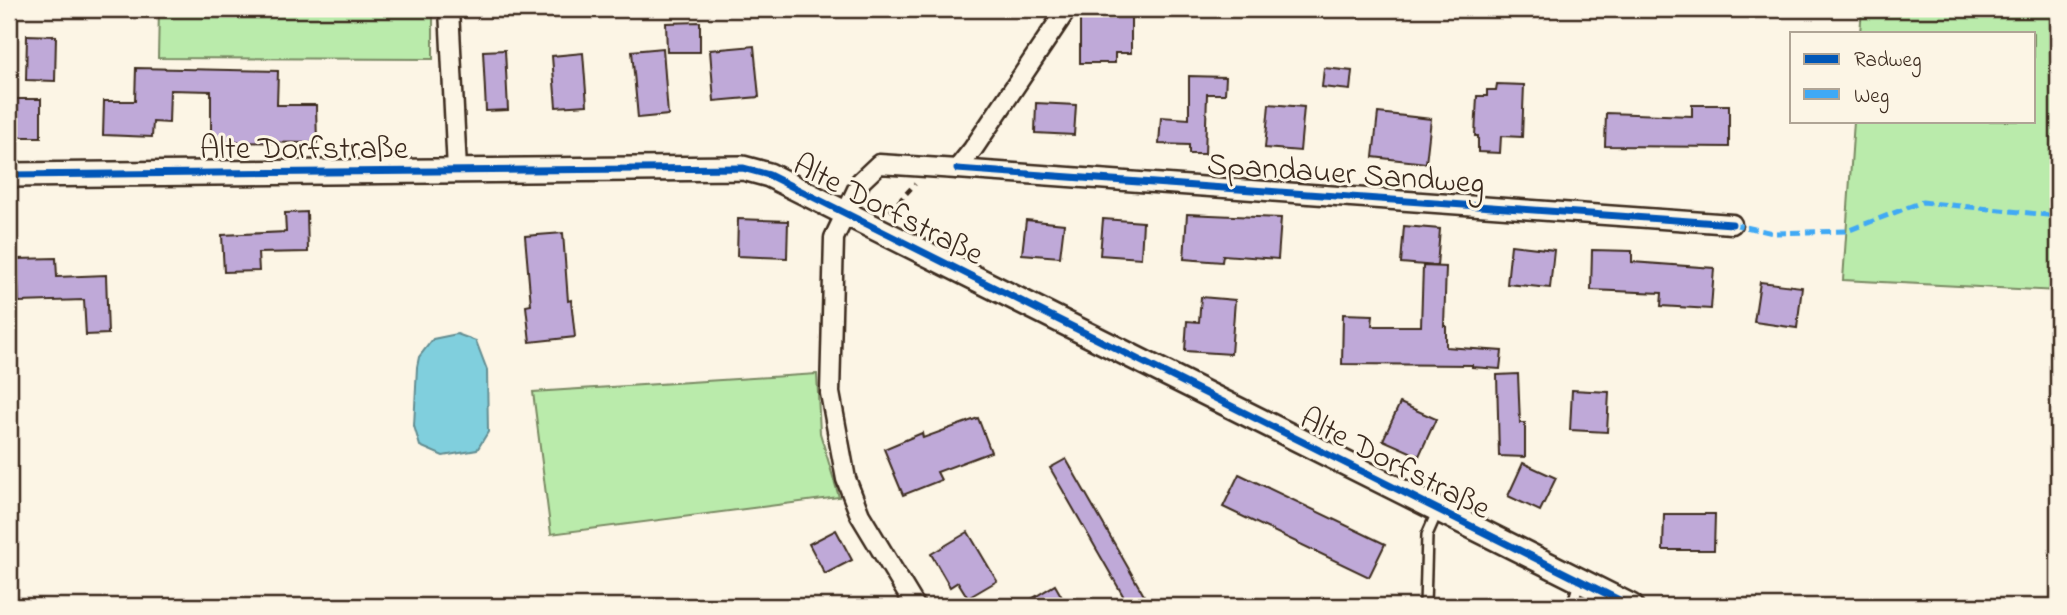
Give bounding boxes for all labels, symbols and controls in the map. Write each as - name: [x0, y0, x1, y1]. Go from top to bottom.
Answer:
- legend: [1790, 32, 2036, 122]
- text: Radweg: [1854, 46, 1921, 78]
- text: Weg: [1854, 82, 1889, 114]
- street label: Alte Dorfstraße: [200, 127, 409, 174]
- street label: Spandauer Sandweg: [1205, 142, 1486, 209]
- street label: Alte Dorfstraße: [784, 143, 992, 280]
- street label: Alte Dorfstraße: [1291, 397, 1499, 534]

